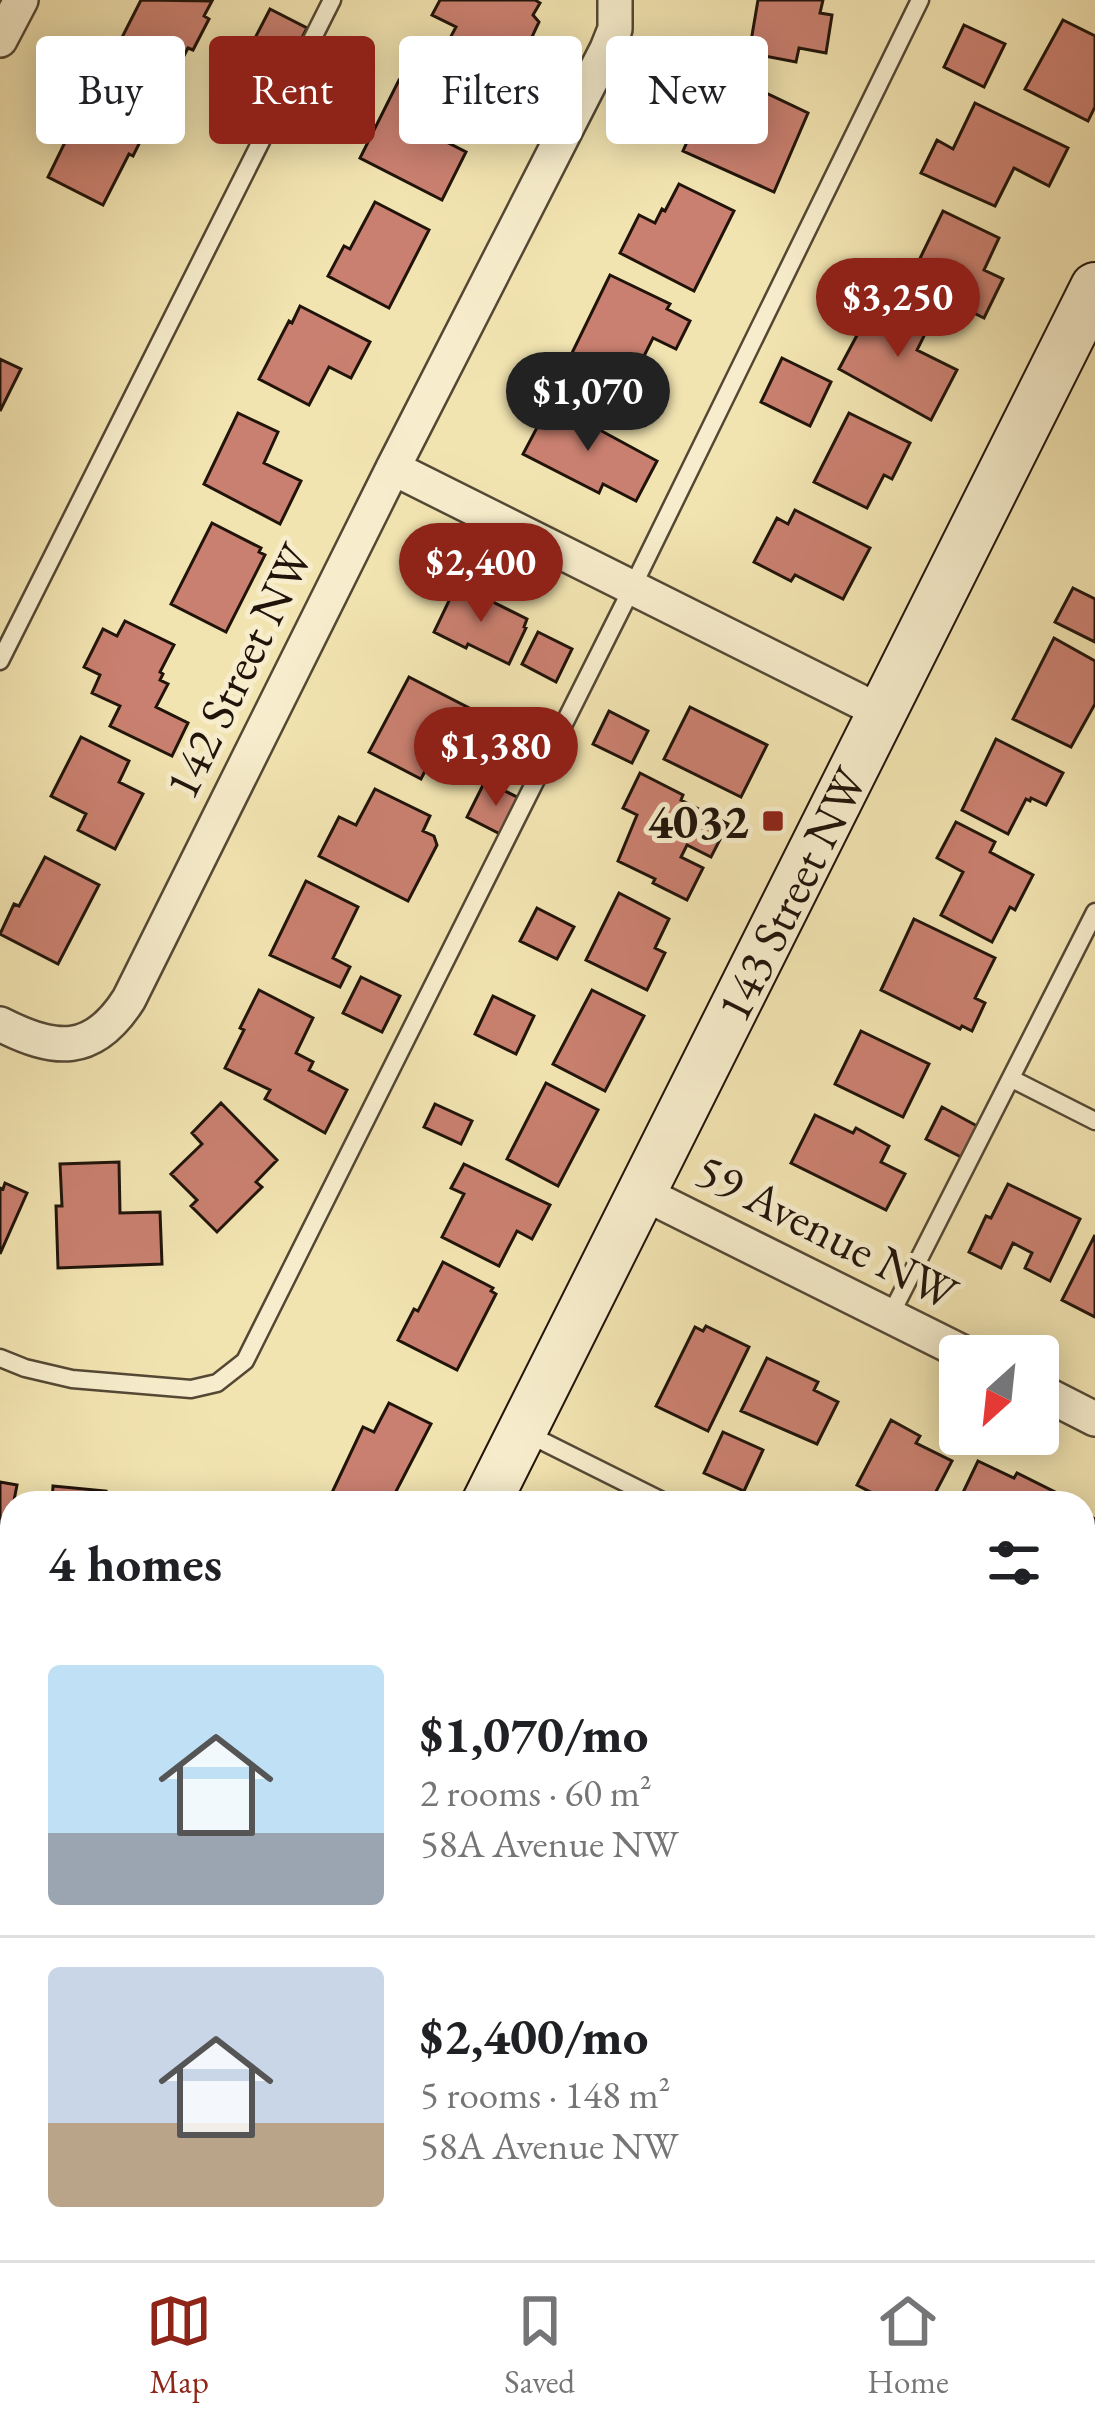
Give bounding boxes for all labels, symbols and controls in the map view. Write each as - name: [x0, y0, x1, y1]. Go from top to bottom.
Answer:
- chip: Buy: [36, 36, 185, 144]
- chip: Rent: [209, 36, 375, 144]
- chip: Filters: [399, 36, 582, 144]
- chip: New: [606, 36, 768, 144]
- pin: $3,250: [800, 258, 996, 360]
- text: $3,250: [843, 271, 953, 322]
- pin: $1,070: [490, 352, 686, 454]
- text: $1,070: [533, 365, 643, 416]
- pin: $2,400: [383, 523, 579, 625]
- street label: 142 Street NW: [150, 533, 327, 809]
- text: $2,400: [426, 536, 536, 587]
- pin: $1,380: [398, 707, 594, 809]
- text: $1,380: [441, 720, 551, 771]
- street label: 143 Street NW: [701, 756, 881, 1031]
- place label: 4032: [647, 790, 749, 852]
- marker: 4032: [760, 808, 786, 834]
- street label: 59 Avenue NW: [686, 1139, 969, 1324]
- north arrow: [939, 1335, 1059, 1455]
- map controls: [939, 1335, 1059, 1455]
- text: 4 homes: [48, 1530, 222, 1596]
- icon: filters: [981, 1530, 1047, 1596]
- text: $1,070/mo: [420, 1701, 648, 1767]
- icon: home: [144, 1713, 288, 1857]
- text: 2 rooms · 60 m²: [420, 1767, 652, 1818]
- text: 58A Avenue NW: [420, 1818, 679, 1869]
- text: $2,400/mo: [420, 2003, 648, 2069]
- icon: home: [144, 2015, 288, 2159]
- text: 5 rooms · 148 m²: [420, 2069, 671, 2120]
- text: 58A Avenue NW: [420, 2120, 679, 2171]
- tab: Map: [146, 2288, 212, 2403]
- tab: Saved: [504, 2288, 575, 2403]
- tab: Home: [867, 2288, 949, 2403]

